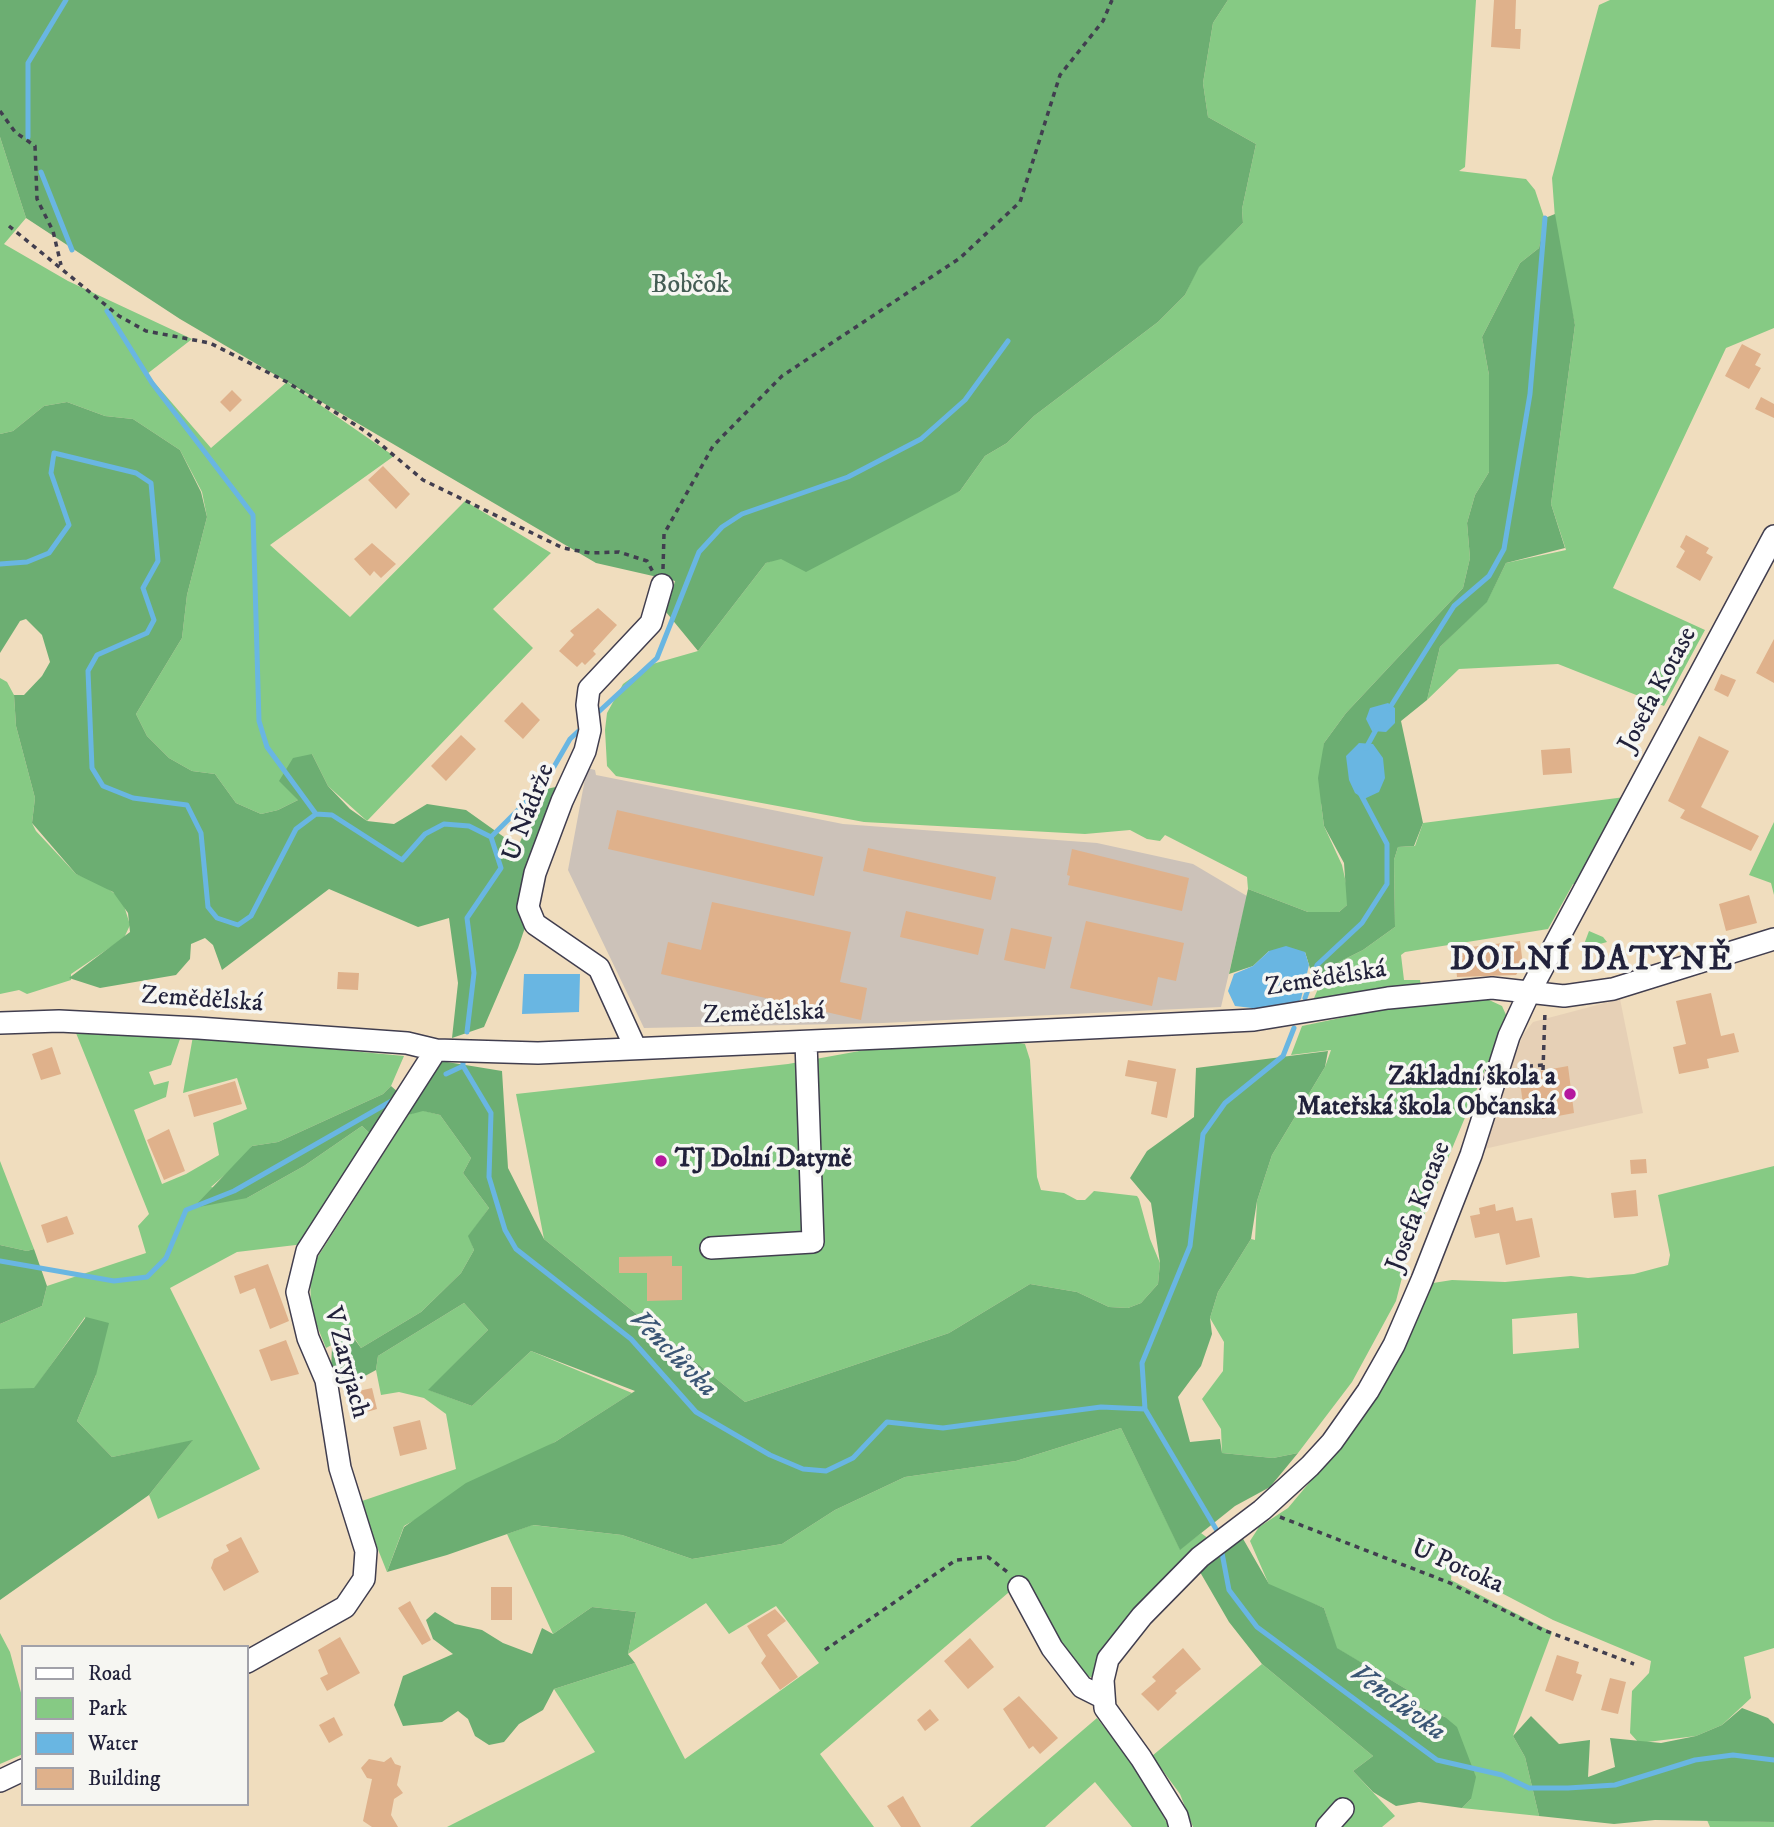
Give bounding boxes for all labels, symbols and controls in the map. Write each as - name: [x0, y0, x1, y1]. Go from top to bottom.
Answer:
- park label: Bobčok: [651, 271, 729, 303]
- street label: Josefa Kotase: [1613, 622, 1705, 758]
- street label: U Nádrže: [497, 760, 563, 866]
- district label: DOLNÍ DATYNĚ: [1451, 942, 1733, 982]
- street label: Zemědělská: [1263, 955, 1389, 1005]
- street label: Zemědělská: [140, 981, 264, 1021]
- street label: Zemědělská: [703, 997, 825, 1033]
- place label: Základní škola a Mateřská škola Občanská: [1297, 1063, 1556, 1124]
- marker: Základní škola a Mateřská škola Občanská: [1562, 1086, 1578, 1102]
- street label: Josefa Kotase: [1381, 1138, 1459, 1276]
- place label: TJ Dolní Datyně: [675, 1145, 852, 1177]
- marker: TJ Dolní Datyně: [653, 1153, 669, 1169]
- street label: V Zaryjach: [315, 1304, 375, 1422]
- water label: Venclůvka: [621, 1304, 723, 1406]
- street label: U Potoka: [1406, 1534, 1508, 1602]
- legend: [21, 1645, 248, 1806]
- water label: Venclůvka: [1343, 1658, 1451, 1750]
- text: Road: [88, 1661, 132, 1687]
- text: Park: [88, 1696, 127, 1722]
- text: Water: [88, 1731, 138, 1757]
- text: Building: [88, 1766, 160, 1792]

